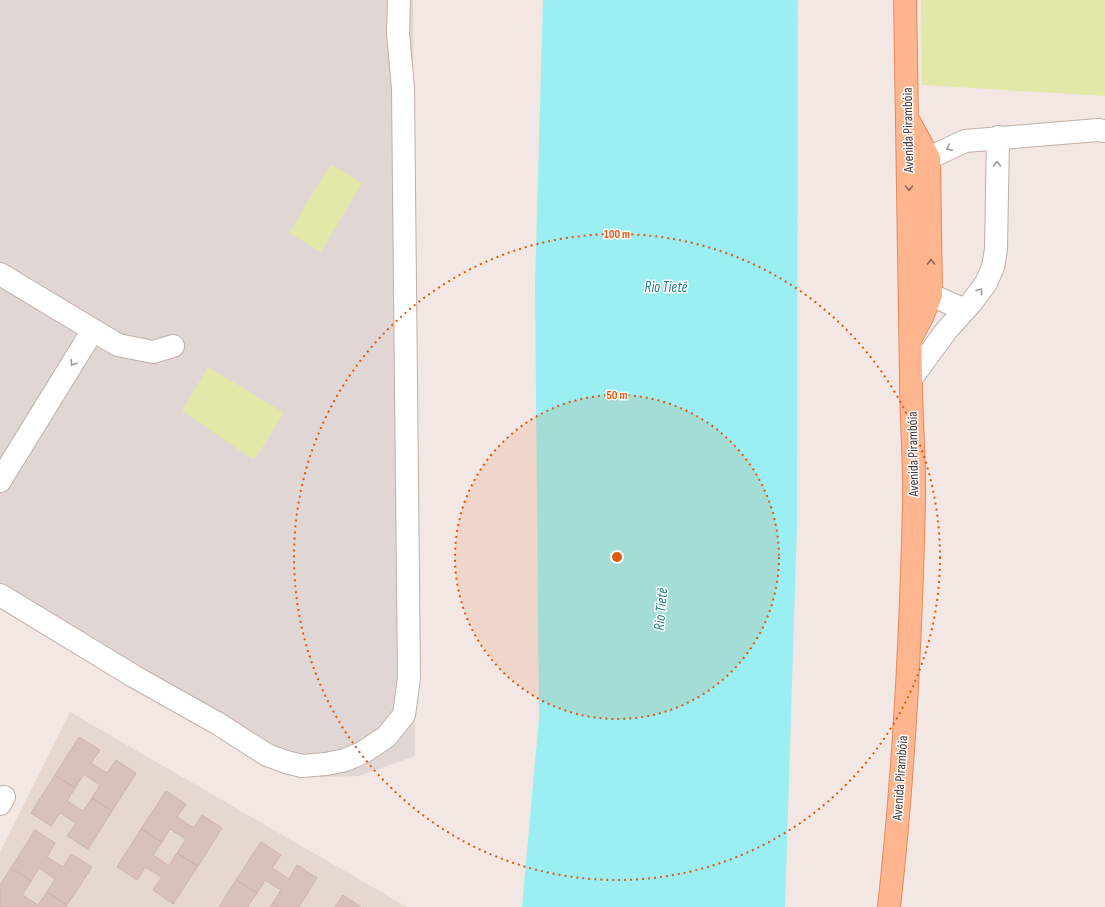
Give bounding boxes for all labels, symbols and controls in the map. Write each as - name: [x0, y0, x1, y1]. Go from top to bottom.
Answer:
- street label: Avenida Pirambóia: [899, 87, 917, 174]
- one-way arrow: [946, 143, 954, 151]
- one-way arrow: [993, 161, 1001, 167]
- one-way arrow: [905, 185, 913, 191]
- text: 100 m: [604, 227, 630, 242]
- one-way arrow: [927, 259, 935, 265]
- water label: Rio Tietê: [645, 278, 688, 297]
- one-way arrow: [975, 288, 982, 295]
- one-way arrow: [70, 359, 78, 366]
- text: 50 m: [607, 388, 627, 403]
- street label: Avenida Pirambóia: [904, 411, 922, 498]
- centre of rings: [610, 550, 624, 564]
- water label: Rio Tietê: [650, 587, 672, 631]
- street label: Avenida Pirambóia: [888, 735, 911, 822]

